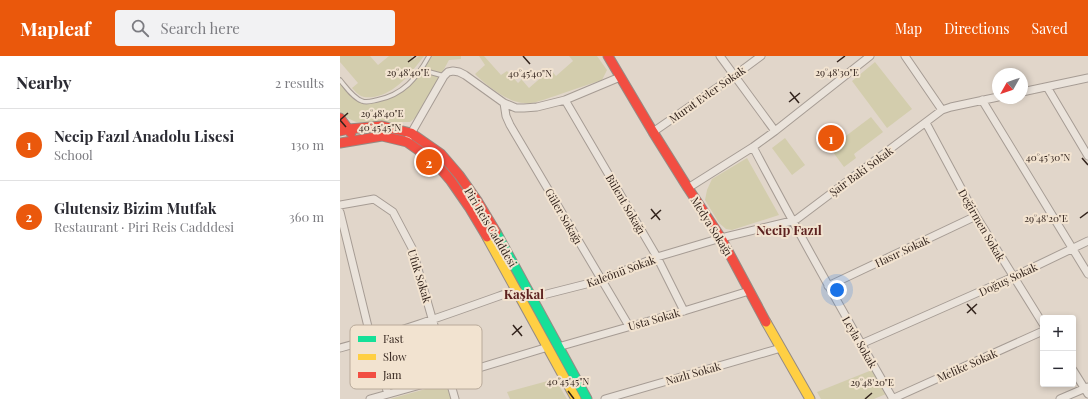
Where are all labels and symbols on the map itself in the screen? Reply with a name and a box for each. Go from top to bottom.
street label: Murat Evler Sokak [666,62,748,126]
text: 29°48'40"E [386,65,430,79]
text: 29°48'30"E [815,65,859,79]
text: 40°45'40"N [508,66,552,80]
north arrow [992,68,1028,104]
text: 29°48'40"E [360,106,404,120]
text: 40°45'45"N [359,120,401,134]
pin: 1 [818,123,844,153]
street label: Şair Baki Sokak [826,143,896,199]
pin: 2 [416,147,442,177]
text: 40°45'30"N [1026,150,1070,164]
street label: Bülent Sokağı [603,171,649,237]
street label: Piri Reis Cadddesi [461,185,521,269]
street label: Güler Sokağı [542,185,586,247]
street label: Değirmen Sokak [955,186,1009,264]
street label: Medya Sokağı [688,194,736,258]
text: 29°48'20"E [1024,211,1068,225]
district label: Necip Fazıl [756,221,822,238]
street label: Hasır Sokak [872,232,932,270]
street label: Ufuk Sokak [405,247,435,305]
street label: Kaleönü Sokak [584,252,658,290]
street label: Doğuş Sokak [976,259,1040,299]
your location [827,280,847,300]
district label: Kaşkal [504,285,544,302]
street label: Usta Sokak [626,304,682,334]
street label: Leyla Sokak [839,313,881,371]
legend [350,325,482,389]
text: Fast [383,331,403,346]
street label: Melike Sokak [934,345,1000,385]
text: Slow [383,349,407,364]
street label: Nazlı Sokak [664,358,722,388]
text: Jam [382,367,402,382]
text: 40°45'45"N [547,374,589,388]
text: 29°48'20"E [850,375,894,389]

